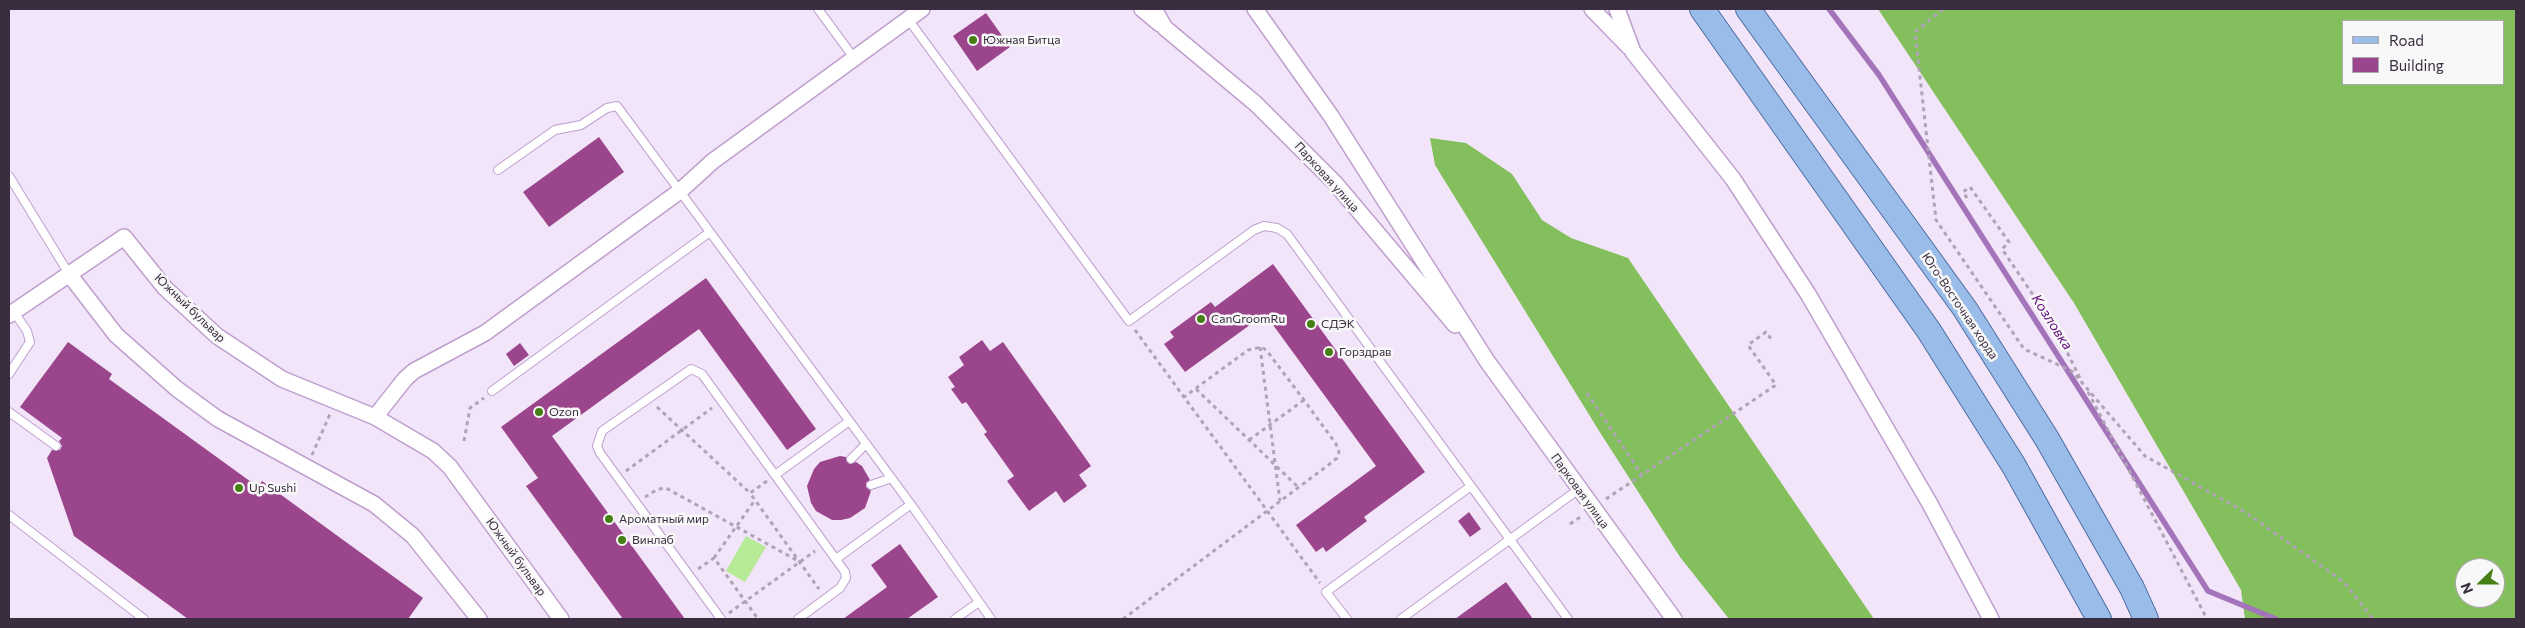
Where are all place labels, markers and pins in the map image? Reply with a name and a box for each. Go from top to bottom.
place label: Южная Битца [983,33,1060,47]
marker: Южная Битца [967,34,979,46]
place label: CanGroomRu [1211,312,1285,326]
marker: CanGroomRu [1195,313,1207,325]
place label: СДЭК [1321,317,1355,331]
marker: СДЭК [1305,318,1317,330]
place label: Горздрав [1339,345,1391,359]
marker: Горздрав [1323,346,1335,358]
place label: Ozon [549,405,579,419]
marker: Ozon [533,406,545,418]
place label: Up Sushi [249,481,296,495]
marker: Up Sushi [233,482,245,494]
place label: Ароматный мир [619,512,709,526]
marker: Ароматный мир [603,513,615,525]
place label: Винлаб [632,533,674,547]
marker: Винлаб [616,534,628,546]

